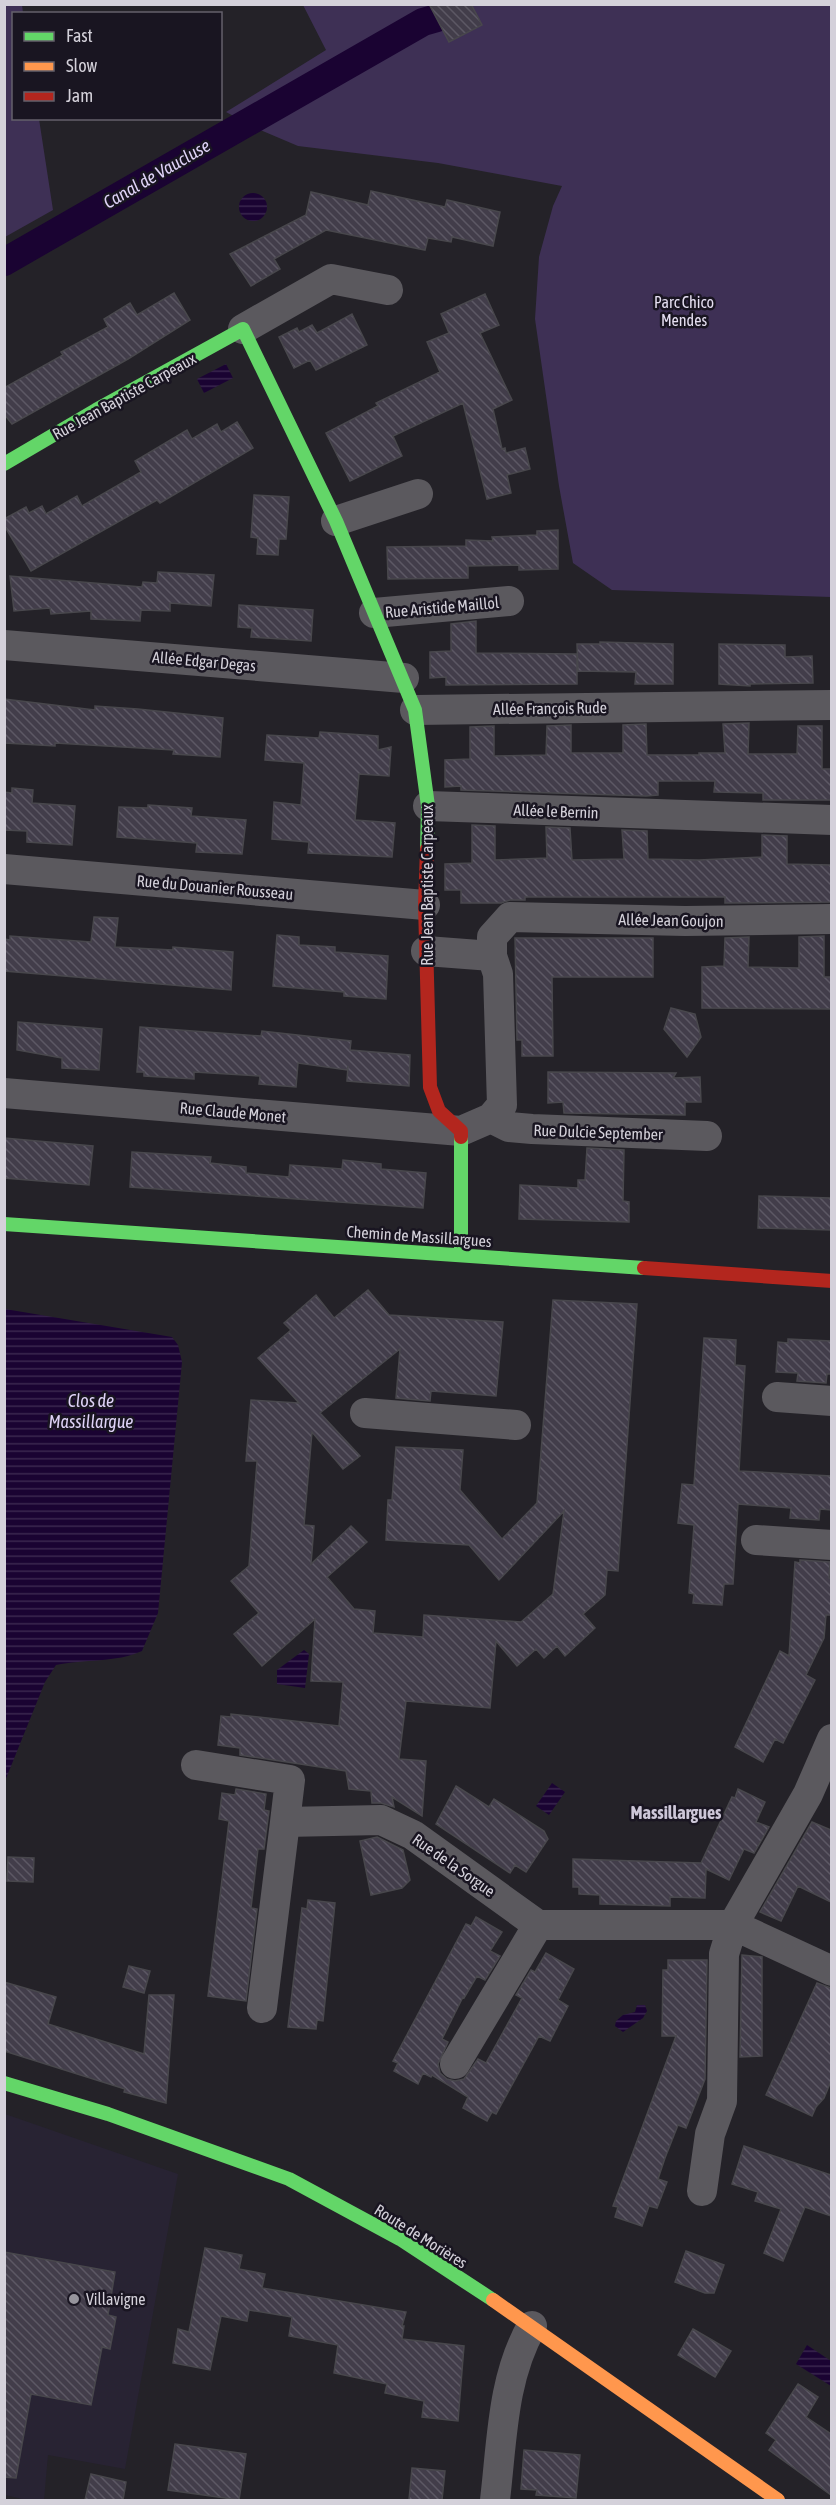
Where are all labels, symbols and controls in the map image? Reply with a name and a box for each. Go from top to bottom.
legend [12,12,222,120]
text: Fast [66,25,93,46]
text: Slow [66,55,97,76]
text: Jam [66,85,93,106]
water label: Canal de Vaucluse [100,134,214,213]
park label: Parc Chico Mendes [654,293,714,329]
street label: Rue Jean Baptiste Carpeaux [49,349,200,444]
street label: Rue Aristide Maillol [384,593,500,621]
street label: Allée Edgar Degas [151,648,257,676]
street label: Allée François Rude [493,698,607,719]
street label: Allée le Bernin [513,801,599,821]
street label: Rue Jean Baptiste Carpeaux [418,804,437,966]
street label: Rue du Douanier Rousseau [136,871,294,903]
street label: Allée Jean Goujon [618,910,724,931]
street label: Rue Claude Monet [179,1098,287,1126]
street label: Rue Dulcie September [533,1121,663,1144]
street label: Chemin de Massillargues [346,1222,492,1251]
water label: Clos de Massillargue [48,1390,134,1432]
district label: Massillargues [631,1802,722,1823]
street label: Rue de la Sorgue [409,1830,499,1901]
street label: Route de Morières [371,2200,471,2272]
place label: Villavigne [86,2290,146,2309]
marker: Villavigne [67,2292,81,2306]

